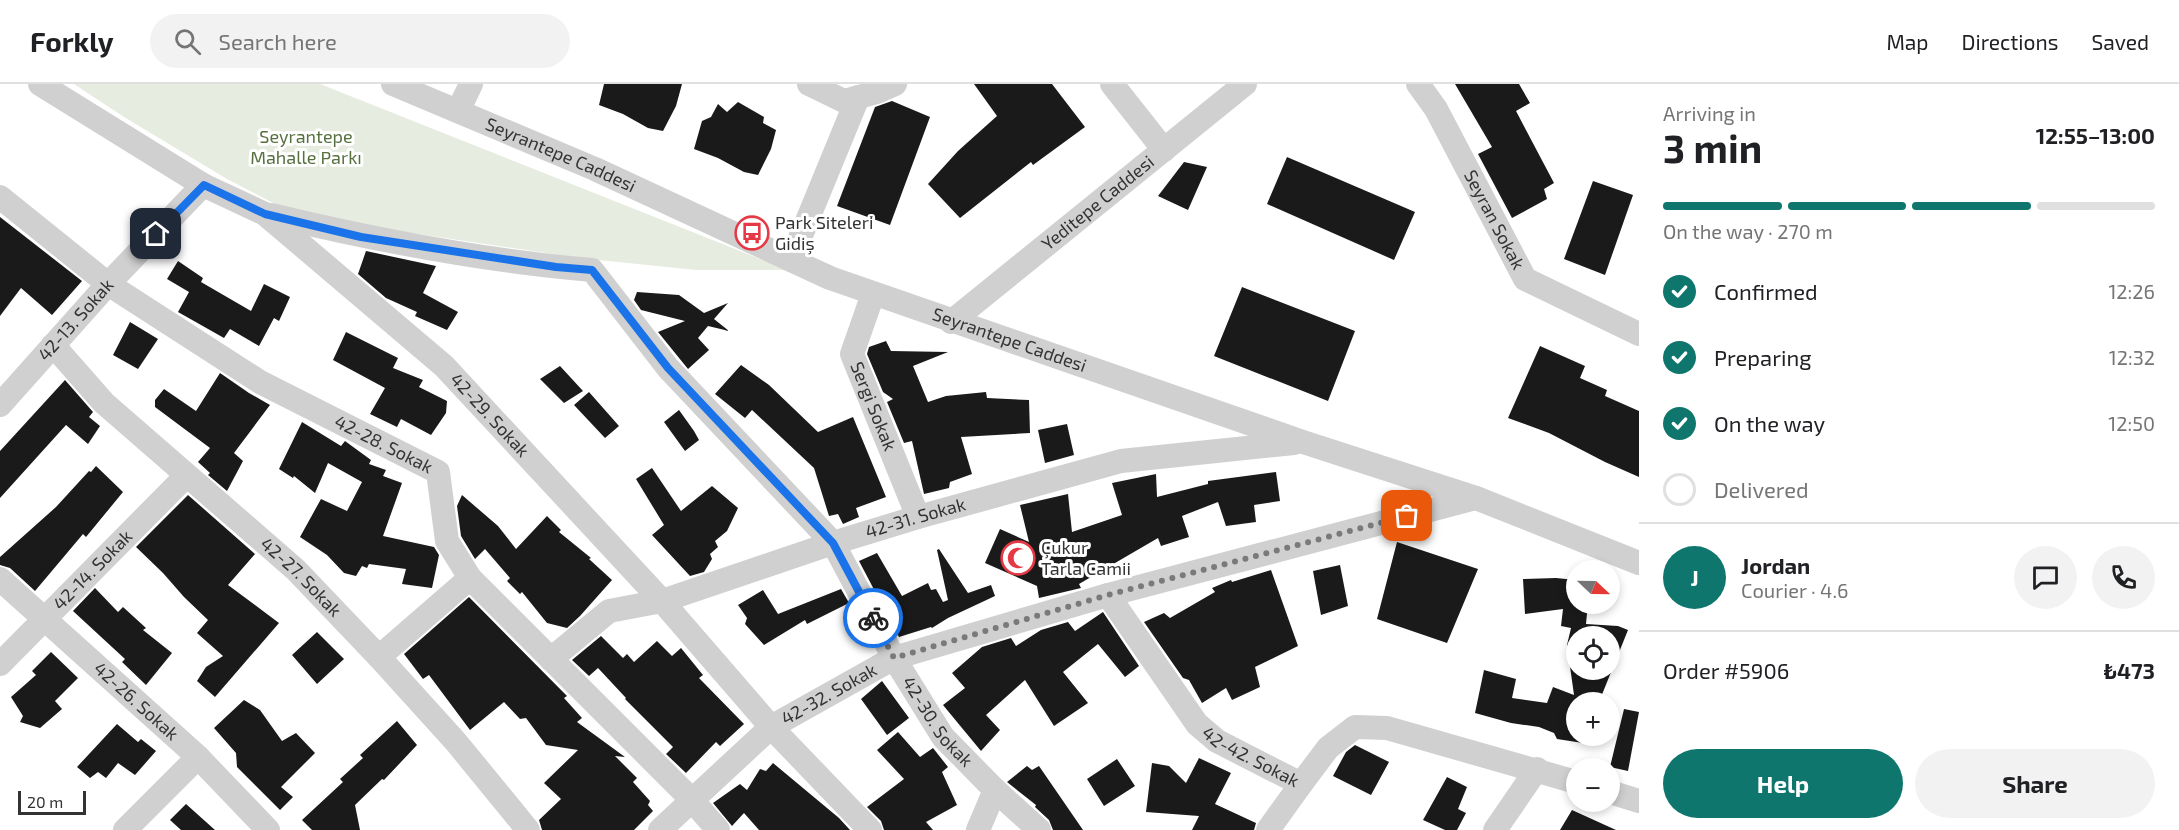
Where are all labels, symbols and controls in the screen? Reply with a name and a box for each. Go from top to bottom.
search box [150,14,570,68]
text: Forkly [30,24,114,58]
icon: search [171,25,204,58]
text: Search here [219,28,337,54]
text: Map [1886,29,1929,54]
text: Directions [1962,29,2058,54]
text: Saved [2091,29,2149,54]
text: Arriving in [1663,101,1756,125]
street label: Seyrantepe Caddesi [482,112,640,196]
text: 12:55–13:00 [2036,122,2155,148]
text: 3 min [1663,124,1762,171]
park label: Seyrantepe Mahalle Parkı [250,125,362,168]
street label: Yeditepe Caddesi [1037,150,1158,254]
street label: Seyran Sokak [1460,166,1530,273]
pin [130,208,181,259]
place label: Park Siteleri Gidiş [775,211,873,255]
bus stop icon: Park Siteleri Gidiş [734,215,770,251]
icon: home [139,217,172,250]
text: On the way · 270 m [1663,219,1833,243]
street label: 42-13. Sokak [33,274,118,365]
icon: check [1663,275,1696,308]
text: Confirmed [1714,278,1818,304]
text: 12:26 [2108,279,2155,303]
street label: Seyrantepe Caddesi [930,302,1090,376]
icon: check [1663,341,1696,374]
text: Preparing [1714,344,1812,370]
text: 12:32 [2109,345,2155,369]
street label: Sergi Sokak [846,358,902,454]
street label: 42-29. Sokak [446,368,535,461]
icon: check [1663,407,1696,440]
street label: 42-28. Sokak [331,410,437,478]
text: On the way [1714,410,1825,436]
text: 12:50 [2108,411,2155,435]
text: Delivered [1714,476,1809,502]
pin [1381,490,1432,541]
street label: 42-31. Sokak [863,492,968,542]
icon: bag [1390,499,1423,532]
street label: 42-14. Sokak [48,525,136,614]
street label: 42-27. Sokak [256,532,346,621]
place label: Çukur Tarla Camii [1041,536,1131,579]
mosque icon: Çukur Tarla Camii [1000,540,1036,576]
button: chat [2014,546,2077,609]
button: phone [2092,546,2155,609]
text: Jordan [1741,552,1810,578]
north arrow [1566,560,1620,614]
map controls [1566,560,1620,812]
text: J [1690,564,1699,590]
text: Courier · 4.6 [1741,578,1848,602]
courier [843,588,903,648]
icon: bike [857,602,890,635]
button: locate [1566,626,1620,680]
street label: 42-26. Sokak [90,657,184,744]
text: Order #5906 [1663,657,1789,683]
text: ₺473 [2104,657,2155,683]
street label: 42-32. Sokak [777,658,880,729]
street label: 42-30. Sokak [898,672,978,771]
button: + [1566,692,1620,746]
street label: 42-42. Sokak [1198,721,1303,791]
button: Help [1663,749,1903,818]
button: Share [1915,749,2155,818]
button: − [1566,758,1620,812]
scale bar [18,788,86,816]
text: 20 m [27,792,63,811]

